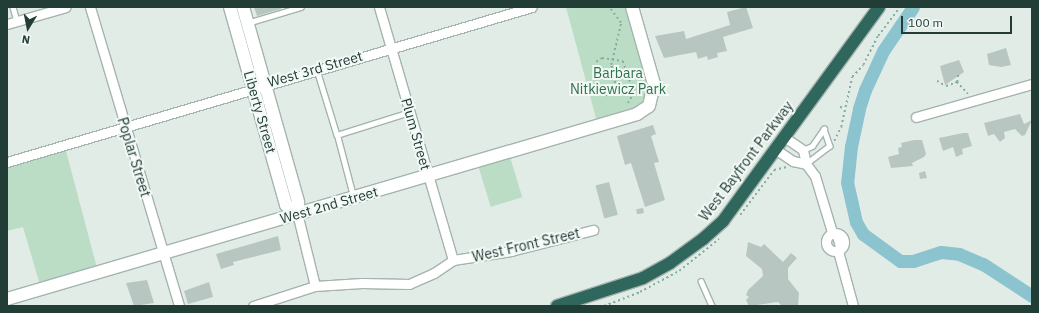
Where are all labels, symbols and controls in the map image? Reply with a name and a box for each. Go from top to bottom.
north arrow [8,8,48,48]
scale bar [903,8,1014,34]
text: 100 m [908,15,943,30]
text: N [21,32,31,47]
street label: West 3rd Street [266,47,364,91]
park label: Barbara Nitkiewicz Park [570,65,666,98]
street label: Liberty Street [240,69,280,155]
street label: Plum Street [398,96,434,172]
street label: West Bayfront Parkway [696,98,796,224]
street label: Poplar Street [114,115,154,199]
street label: West 2nd Street [278,183,380,227]
street label: West Front Street [471,224,581,266]

